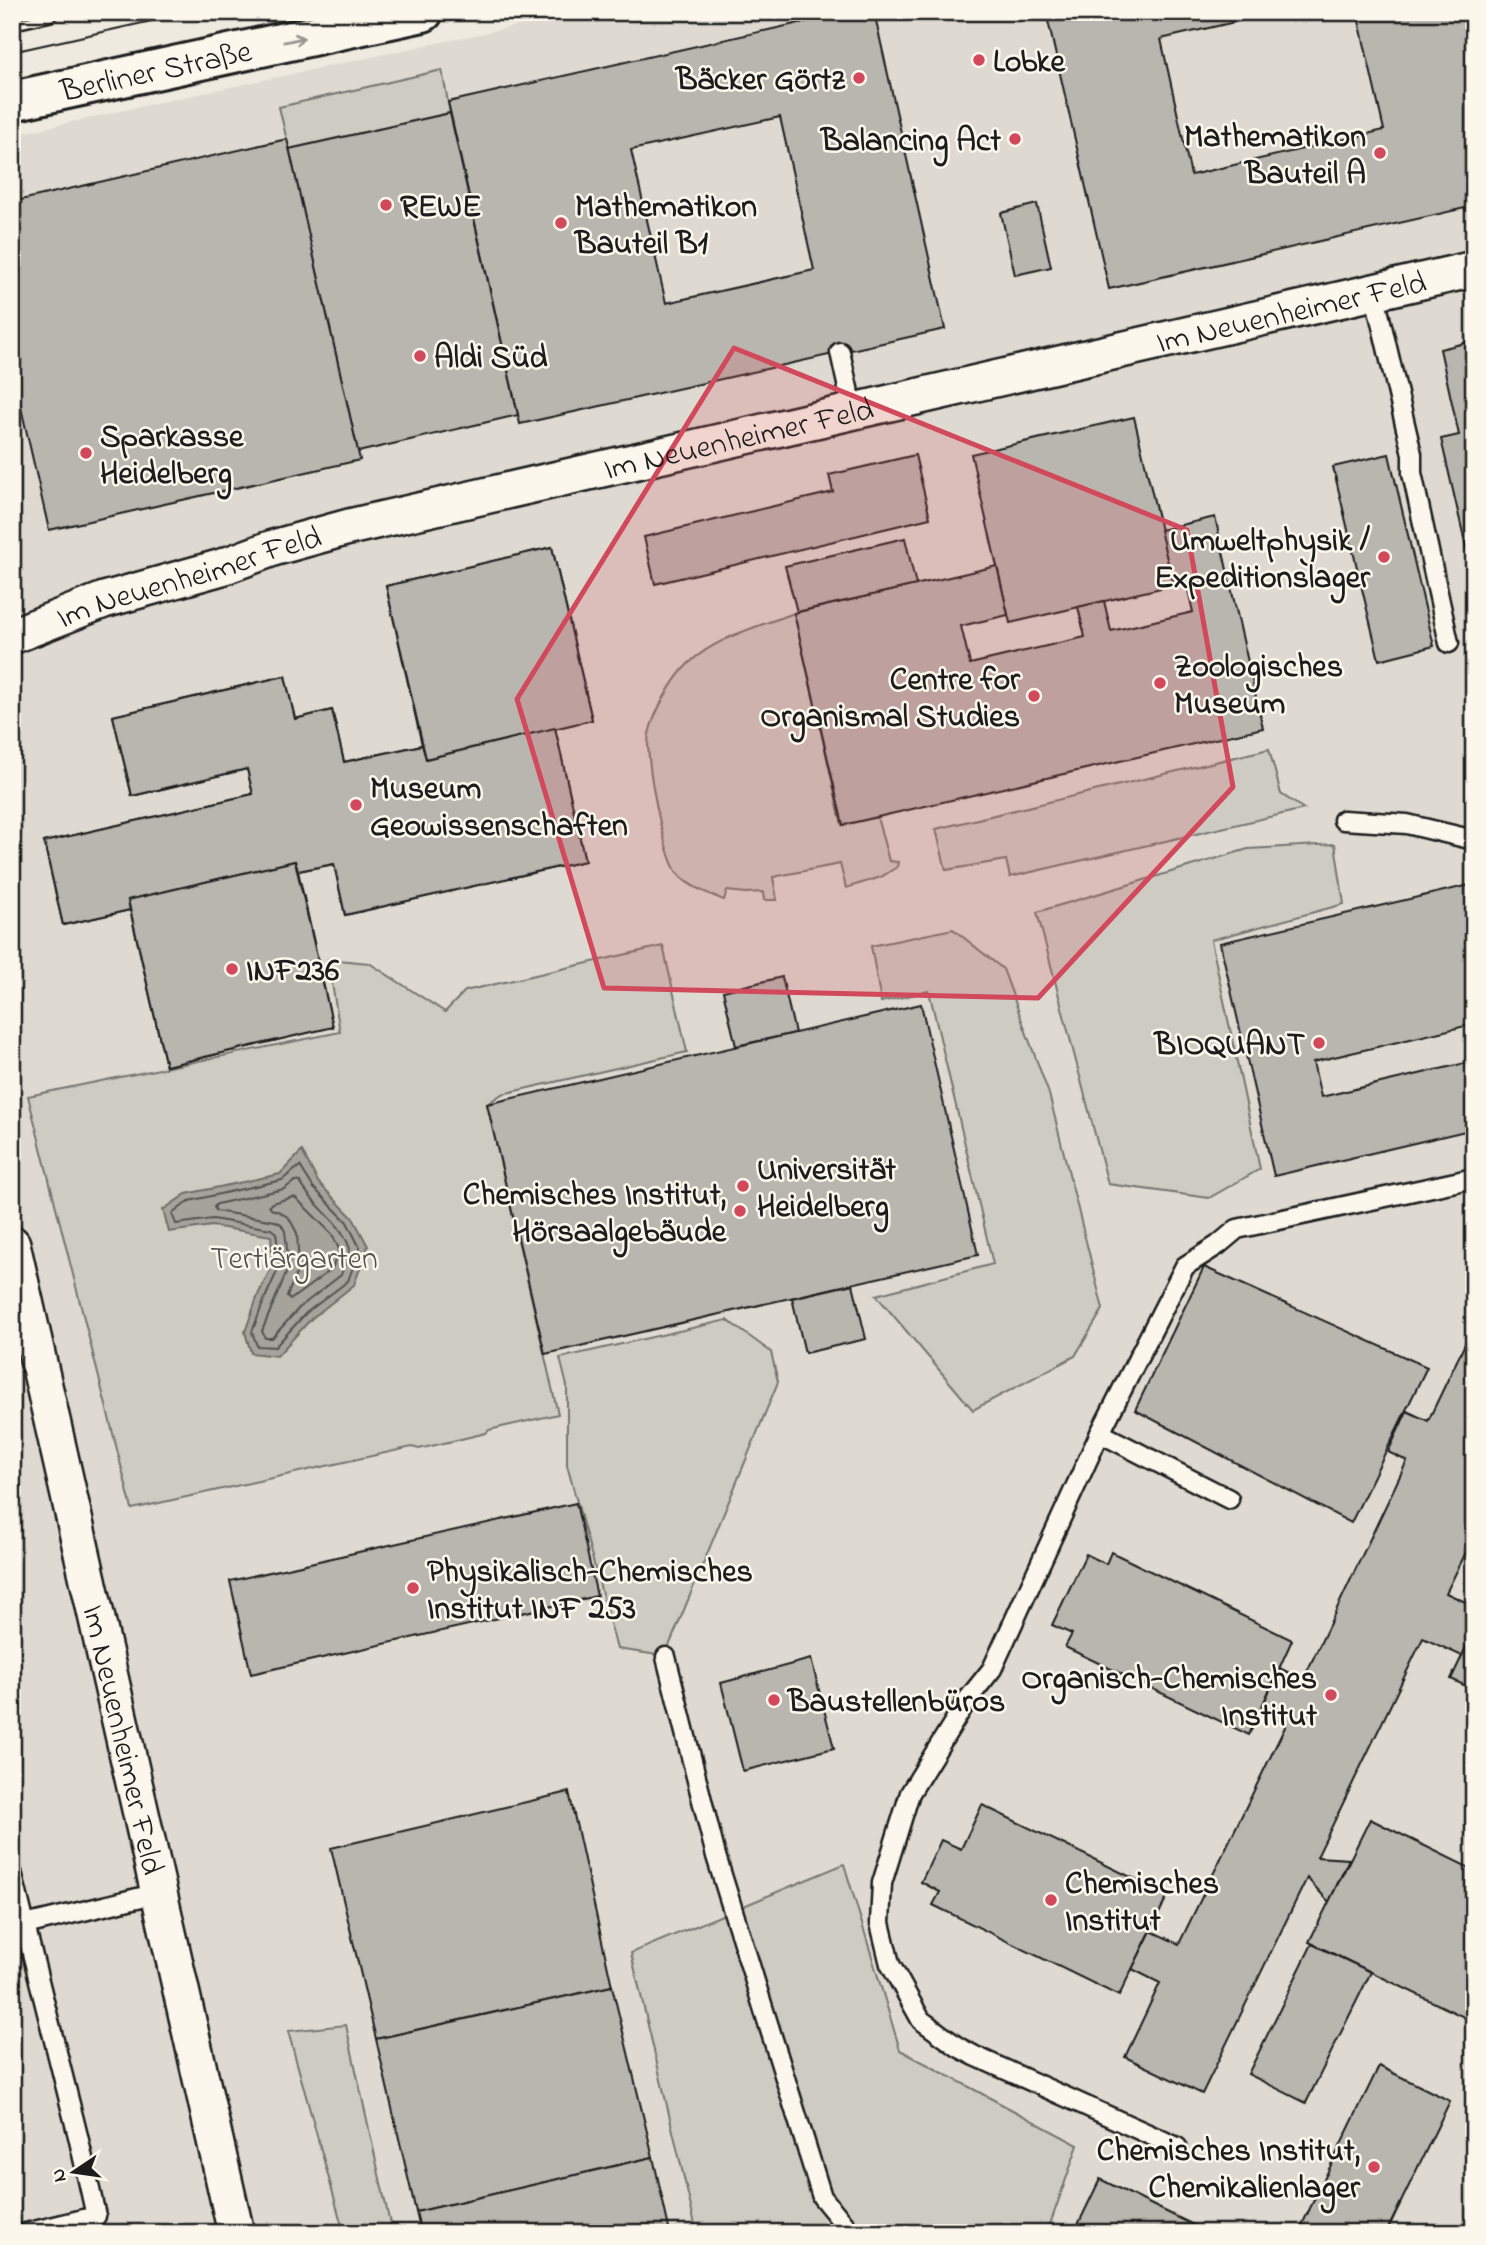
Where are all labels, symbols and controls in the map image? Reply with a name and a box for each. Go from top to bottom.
street label: Berliner Straße [55,30,257,117]
one-way arrow [282,33,305,46]
place label: Lobke [993,40,1066,87]
marker: Lobke [971,52,987,68]
place label: Bäcker Görtz [674,58,846,105]
marker: Bäcker Görtz [851,70,867,86]
place label: Mathematikon Bauteil A [1184,115,1366,199]
place label: Balancing Act [819,119,1001,167]
marker: Balancing Act [1007,131,1023,147]
marker: Mathematikon Bauteil A [1372,145,1388,161]
place label: REWE [400,185,481,232]
place label: Mathematikon Bauteil B1 [573,185,757,269]
marker: REWE [378,197,394,213]
marker: Mathematikon Bauteil B1 [553,215,569,231]
street label: Im Neuenheimer Feld [1152,261,1431,368]
place label: Aldi Süd [434,336,548,383]
marker: Aldi Süd [412,348,428,364]
street label: Im Neuenheimer Feld [600,387,879,495]
place label: Sparkasse Heidelberg [100,415,245,500]
marker: Sparkasse Heidelberg [78,445,94,461]
street label: Im Neuenheimer Feld [51,516,327,643]
place label: Umweltphysik / Expeditionslager [1154,519,1371,604]
marker: Umweltphysik / Expeditionslager [1376,549,1392,565]
place label: Zoologisches Museum [1174,645,1343,729]
place label: Centre for Organismal Studies [760,658,1021,743]
marker: Zoologisches Museum [1152,675,1168,691]
marker: Centre for Organismal Studies [1026,688,1042,704]
place label: Museum Geowissenschaften [370,767,628,851]
marker: Museum Geowissenschaften [348,797,364,813]
place label: INF236 [246,949,339,996]
marker: INF236 [224,961,240,977]
place label: BIOQUANT [1152,1023,1306,1070]
marker: BIOQUANT [1311,1035,1327,1051]
place label: Universität Heidelberg [757,1148,896,1233]
place label: Chemisches Institut, Hörsaalgebäude [463,1173,728,1258]
marker: Universität Heidelberg [735,1178,751,1194]
marker: Chemisches Institut, Hörsaalgebäude [732,1203,748,1219]
park label: Tertiärgarten [210,1237,378,1284]
place label: Physikalisch-Chemisches Institut INF 253 [427,1550,753,1634]
marker: Physikalisch-Chemisches Institut INF 253 [405,1580,421,1596]
street label: Im Neuenheimer Feld [67,1601,174,1880]
place label: Organisch-Chemisches Institut [1021,1657,1317,1741]
place label: Baustellenbüros [786,1680,1005,1727]
marker: Organisch-Chemisches Institut [1323,1687,1339,1703]
marker: Baustellenbüros [766,1692,782,1708]
place label: Chemisches Institut [1065,1862,1219,1946]
marker: Chemisches Institut [1043,1892,1059,1908]
place label: Chemisches Institut, Chemikalienlager [1097,2129,1361,2214]
north arrow [38,2136,108,2206]
marker: Chemisches Institut, Chemikalienlager [1366,2159,1382,2175]
text: N [45,2166,74,2185]

